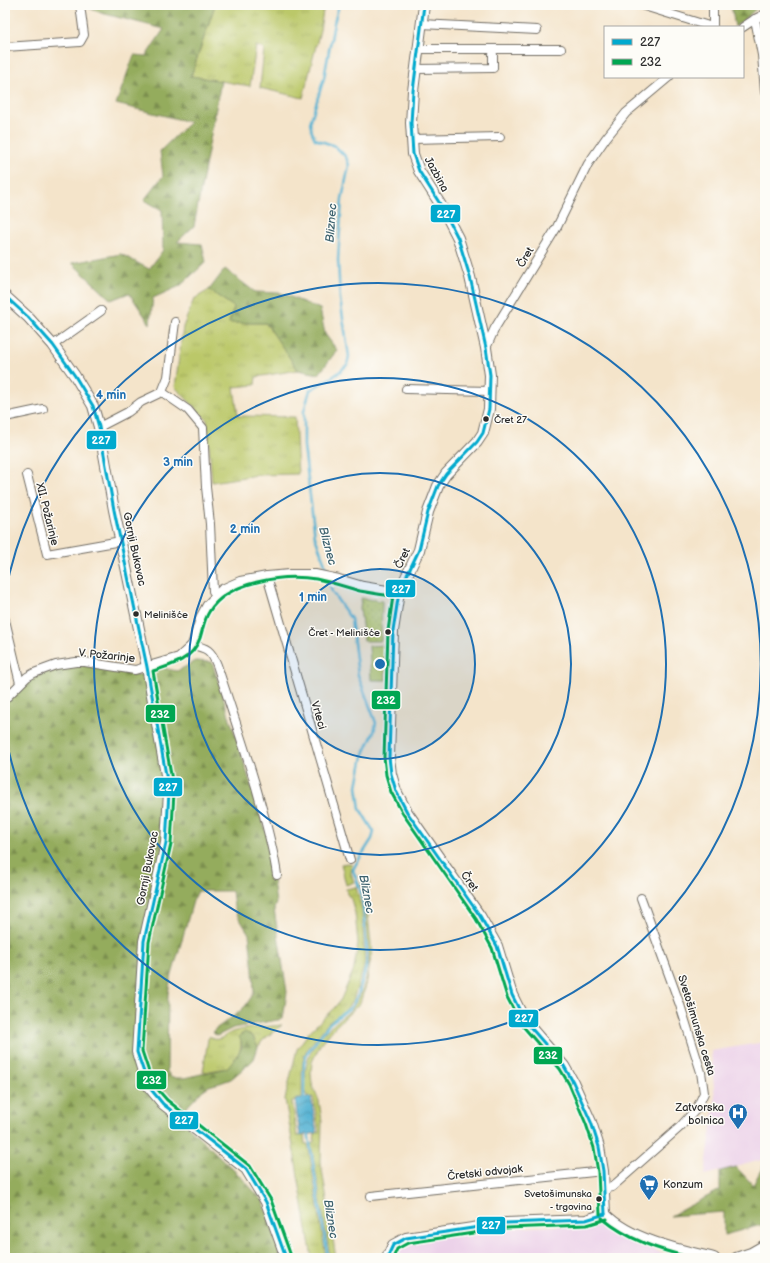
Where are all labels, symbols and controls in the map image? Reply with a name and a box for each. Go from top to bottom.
legend [604,26,744,78]
text: 227 [640,35,660,50]
text: 232 [640,55,661,70]
street label: Jazbina [422,154,452,194]
water label: Bliznec [323,202,340,243]
line badge: 227 [430,204,461,223]
text: 227 [437,208,455,221]
street label: Čret [513,244,537,270]
text: 4 min [96,388,126,403]
marker: Čret 27 [481,414,491,424]
place label: Čret 27 [494,414,527,426]
line badge: 227 [86,430,117,450]
text: 227 [92,434,110,447]
text: 3 min [163,455,193,470]
street label: XII. Požarinje [33,480,62,547]
street label: Gornji Bukovac [120,511,149,587]
text: 2 min [230,522,260,537]
water label: Bliznec [315,525,340,568]
street label: Čret [391,545,413,571]
line badge: 227 [385,579,416,598]
text: 227 [392,583,410,596]
text: 1 min [299,590,327,605]
marker: Melinišće [131,609,141,619]
place label: Melinišće [144,609,188,621]
place label: Čret - Melinišće [308,627,380,639]
marker: Čret - Melinišće [383,627,393,637]
street label: V. Požarinje [78,646,136,665]
centre of rings [373,657,387,671]
line badge: 232 [371,690,401,710]
text: 232 [376,694,396,707]
street label: Vrteci [308,699,329,731]
line badge: 232 [145,704,176,723]
text: 232 [150,708,170,721]
line badge: 227 [153,777,183,797]
text: 227 [159,781,177,794]
street label: Gornji Bukovac [134,830,161,906]
street label: Čret [458,868,482,894]
water label: Bliznec [355,873,378,915]
street label: Svetošimunska cesta [675,973,718,1077]
line badge: 227 [508,1009,539,1028]
text: 227 [515,1012,533,1025]
line badge: 232 [533,1046,563,1065]
text: 232 [538,1049,558,1062]
line badge: 232 [136,1070,167,1090]
text: 232 [142,1074,162,1087]
place label: Zatvorska bolnica [674,1101,724,1127]
hospital icon: Zatvorska bolnica [727,1102,749,1130]
line badge: 227 [169,1111,199,1130]
text: 227 [175,1114,193,1127]
street label: Čretski odvojak [447,1161,524,1183]
supermarket icon: Konzum [638,1173,660,1201]
place label: Konzum [663,1178,703,1191]
place label: Svetošimunska - trgovina [524,1188,592,1213]
marker: Svetošimunska - trgovina [594,1194,604,1204]
water label: Bliznec [320,1199,341,1240]
line badge: 227 [476,1216,506,1235]
text: 227 [482,1219,500,1232]

